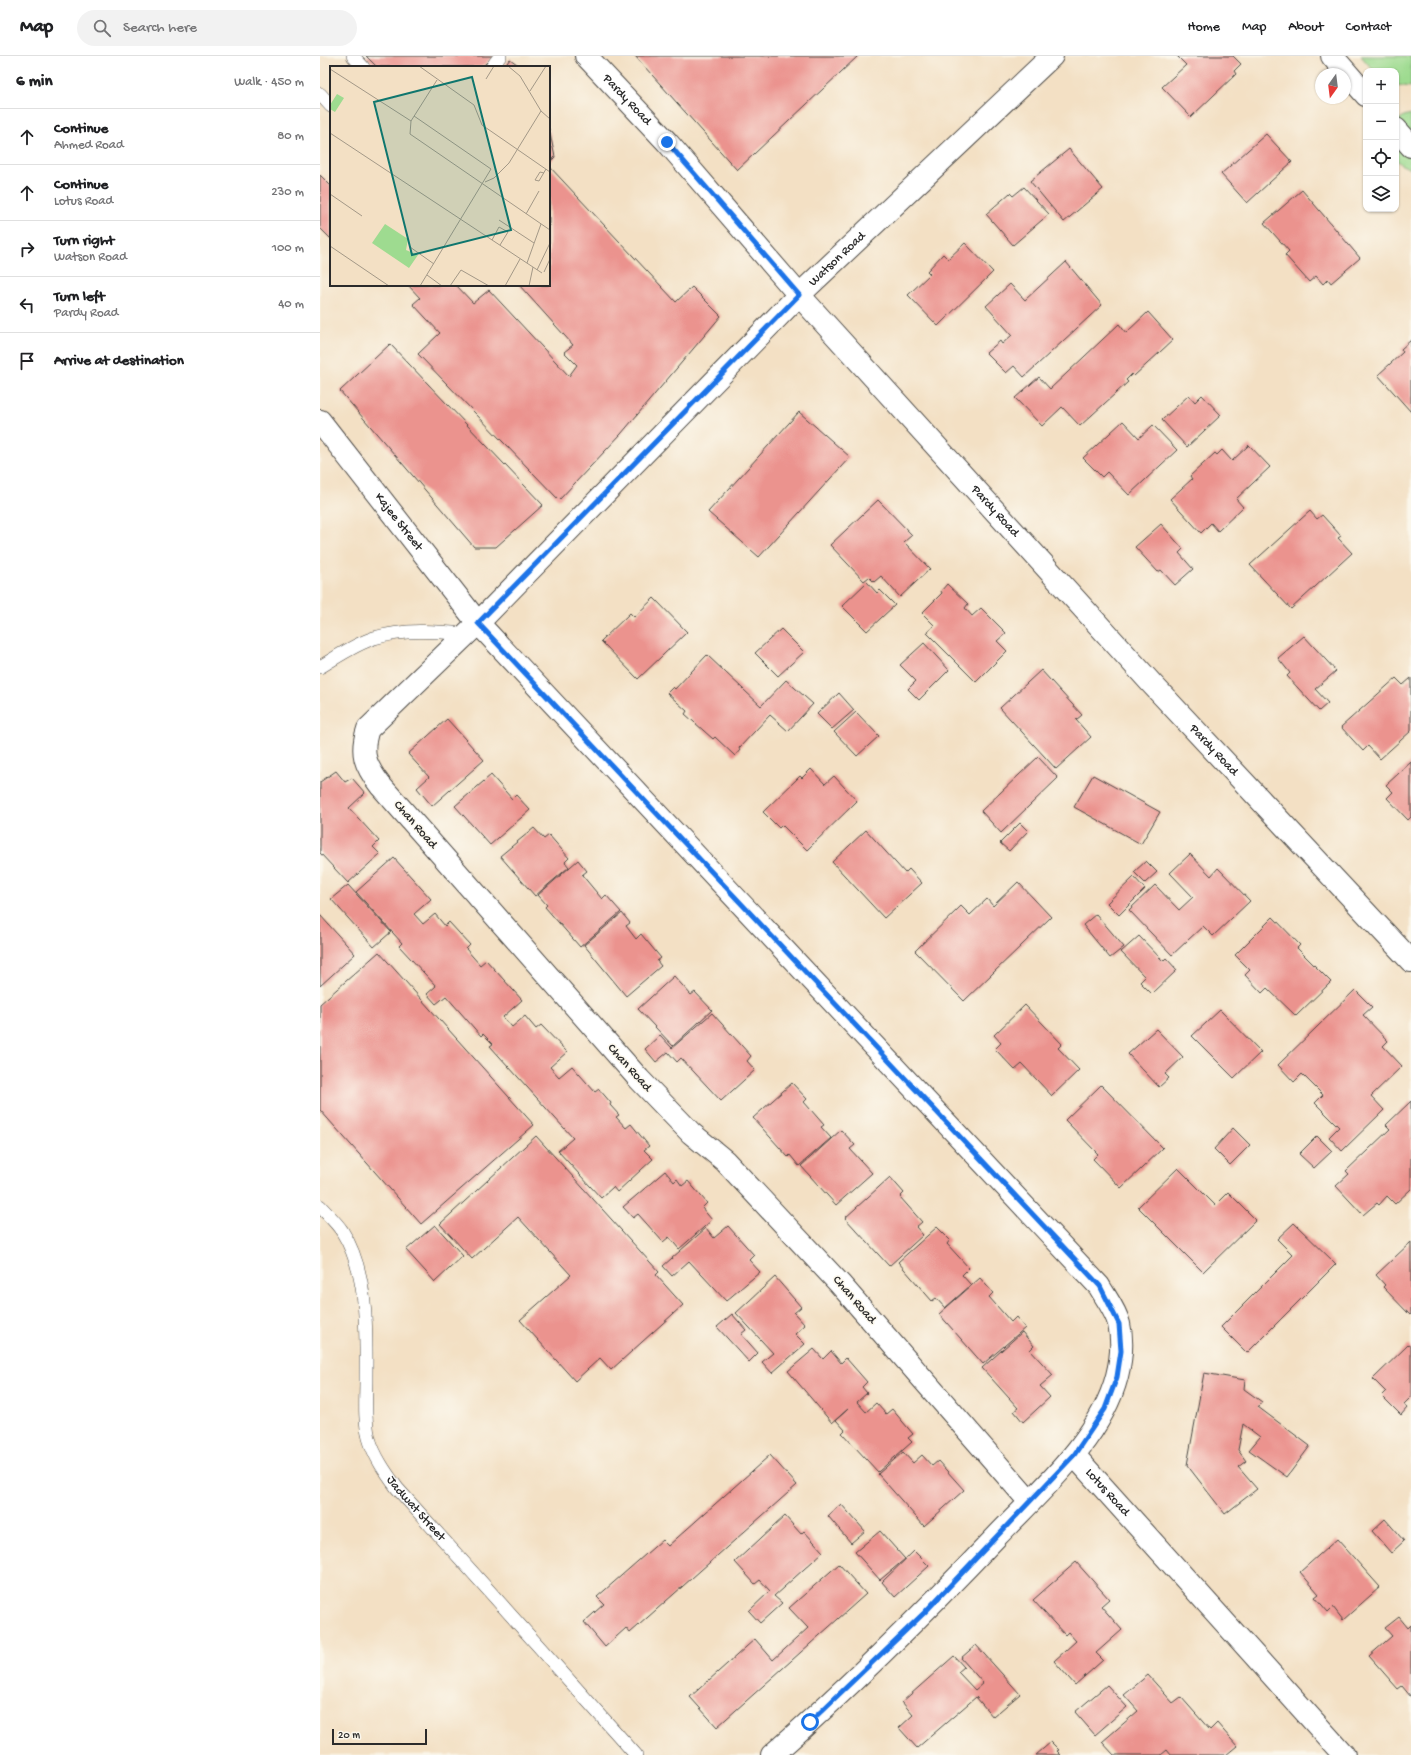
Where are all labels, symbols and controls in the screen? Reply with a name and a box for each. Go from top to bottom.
search box [77,10,357,46]
text: Map [20,16,53,39]
icon: search [91,17,113,39]
text: Search here [123,19,197,37]
text: Home [1188,19,1220,36]
text: Map [1242,19,1266,36]
text: About [1288,19,1324,36]
text: Contact [1346,19,1391,36]
inset map [330,66,550,286]
north arrow [1315,68,1351,104]
map controls [1363,68,1399,212]
button: + [1363,68,1399,104]
street label: Pardy Road [599,70,656,129]
text: 6 min [16,72,52,92]
text: Walk · 450 m [234,75,304,90]
button: − [1363,104,1399,140]
text: Continue [54,120,108,138]
icon: ahead [16,126,38,148]
text: 80 m [277,129,304,144]
route end [658,133,676,151]
text: Ahmed Road [54,138,124,153]
button: locate [1363,140,1399,176]
text: Continue [54,176,108,194]
button: layers [1363,176,1399,212]
icon: ahead [16,182,38,204]
text: 230 m [271,185,304,200]
text: Lotus Road [54,194,113,209]
street label: Watson Road [806,228,870,289]
text: Turn right [54,232,114,250]
icon: right [16,238,38,260]
text: 100 m [272,241,304,256]
text: Watson Road [54,250,127,265]
text: Turn left [54,288,105,306]
icon: left [16,294,38,316]
text: 40 m [278,297,304,312]
text: Pardy Road [54,306,118,321]
icon: arrive [16,350,38,372]
text: Arrive at destination [54,352,184,370]
street label: Pardy Road [967,481,1023,541]
street label: Kajee Street [372,490,427,555]
street label: Pardy Road [1186,721,1242,780]
street label: Chan Road [390,798,441,853]
street label: Chan Road [604,1041,655,1096]
street label: Chan Road [829,1273,880,1328]
street label: Lotus Road [1082,1465,1134,1520]
street label: Jadwat Street [383,1473,450,1546]
route start [801,1713,819,1731]
scale bar [332,1727,427,1746]
text: 20 m [338,1730,360,1742]

